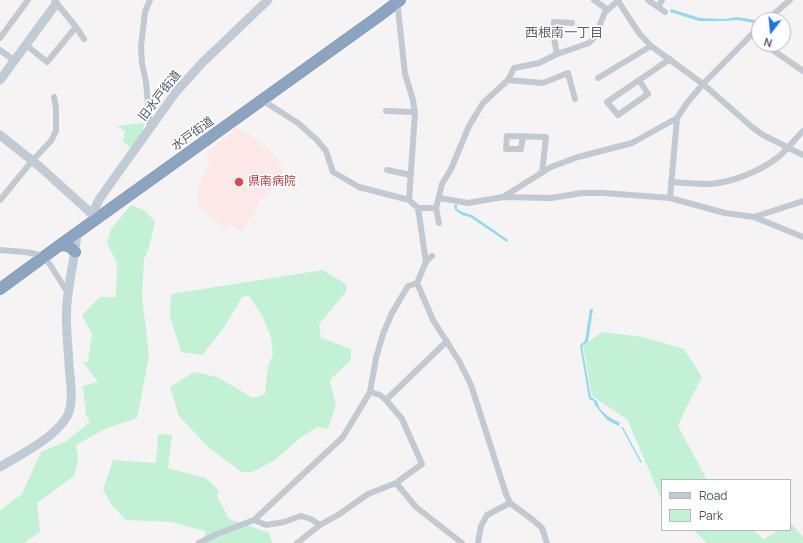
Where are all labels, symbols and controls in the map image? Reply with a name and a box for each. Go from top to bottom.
north arrow [751,12,791,52]
district label: 西根南一丁目 [525,25,603,41]
text: N [762,35,774,51]
street label: 旧水戸街道 [136,68,184,124]
street label: 水戸街道 [169,114,217,154]
place label: 県南病院 [248,175,296,189]
marker: 県南病院 [233,176,245,188]
legend [661,479,791,531]
text: Road [699,487,727,504]
text: Park [699,507,723,524]

